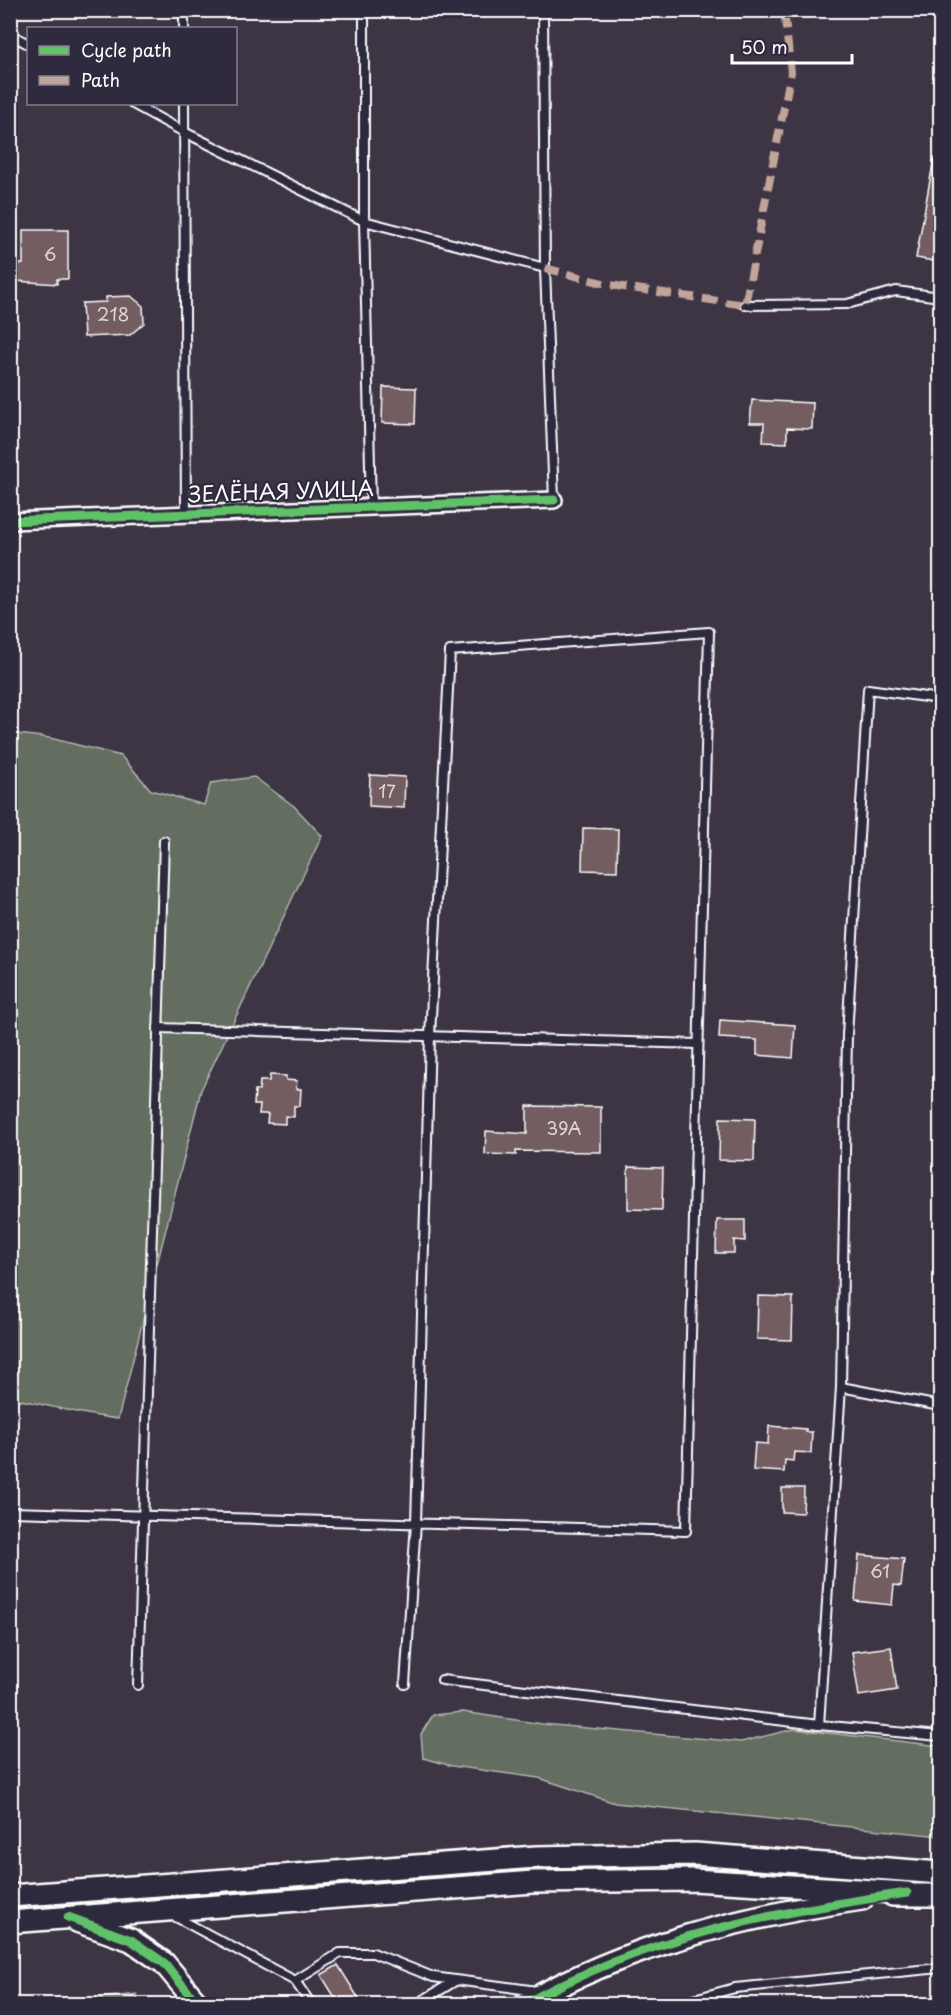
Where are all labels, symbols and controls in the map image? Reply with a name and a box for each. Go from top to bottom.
legend [27,27,237,105]
scale bar [732,27,852,65]
text: 50 m [741,33,788,60]
text: Cycle path [81,36,172,63]
text: Path [81,66,120,93]
house number: 6 [44,240,56,267]
house number: 218 [97,300,129,327]
street label: ЗЕЛЁНАЯ УЛИЦА [187,471,374,509]
house number: 17 [378,777,396,804]
house number: 39А [546,1114,582,1141]
house number: 61 [870,1557,890,1584]

